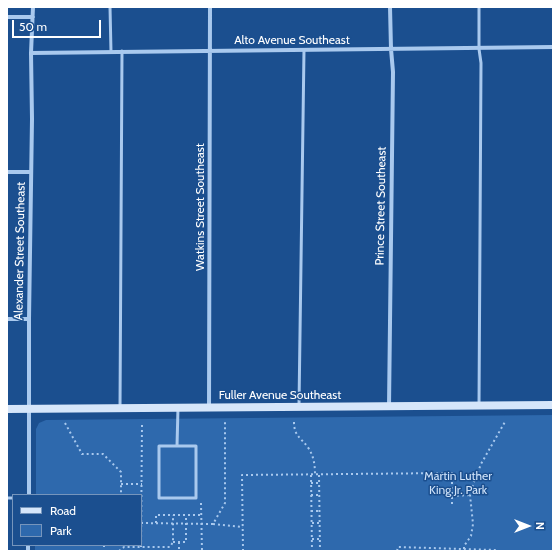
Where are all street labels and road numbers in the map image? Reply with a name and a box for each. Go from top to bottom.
street label: Alto Avenue Southeast [234,33,350,47]
street label: Watkins Street Southeast [193,143,207,271]
street label: Prince Street Southeast [373,146,389,266]
street label: Alexander Street Southeast [12,182,28,320]
street label: Fuller Avenue Southeast [219,388,341,402]

